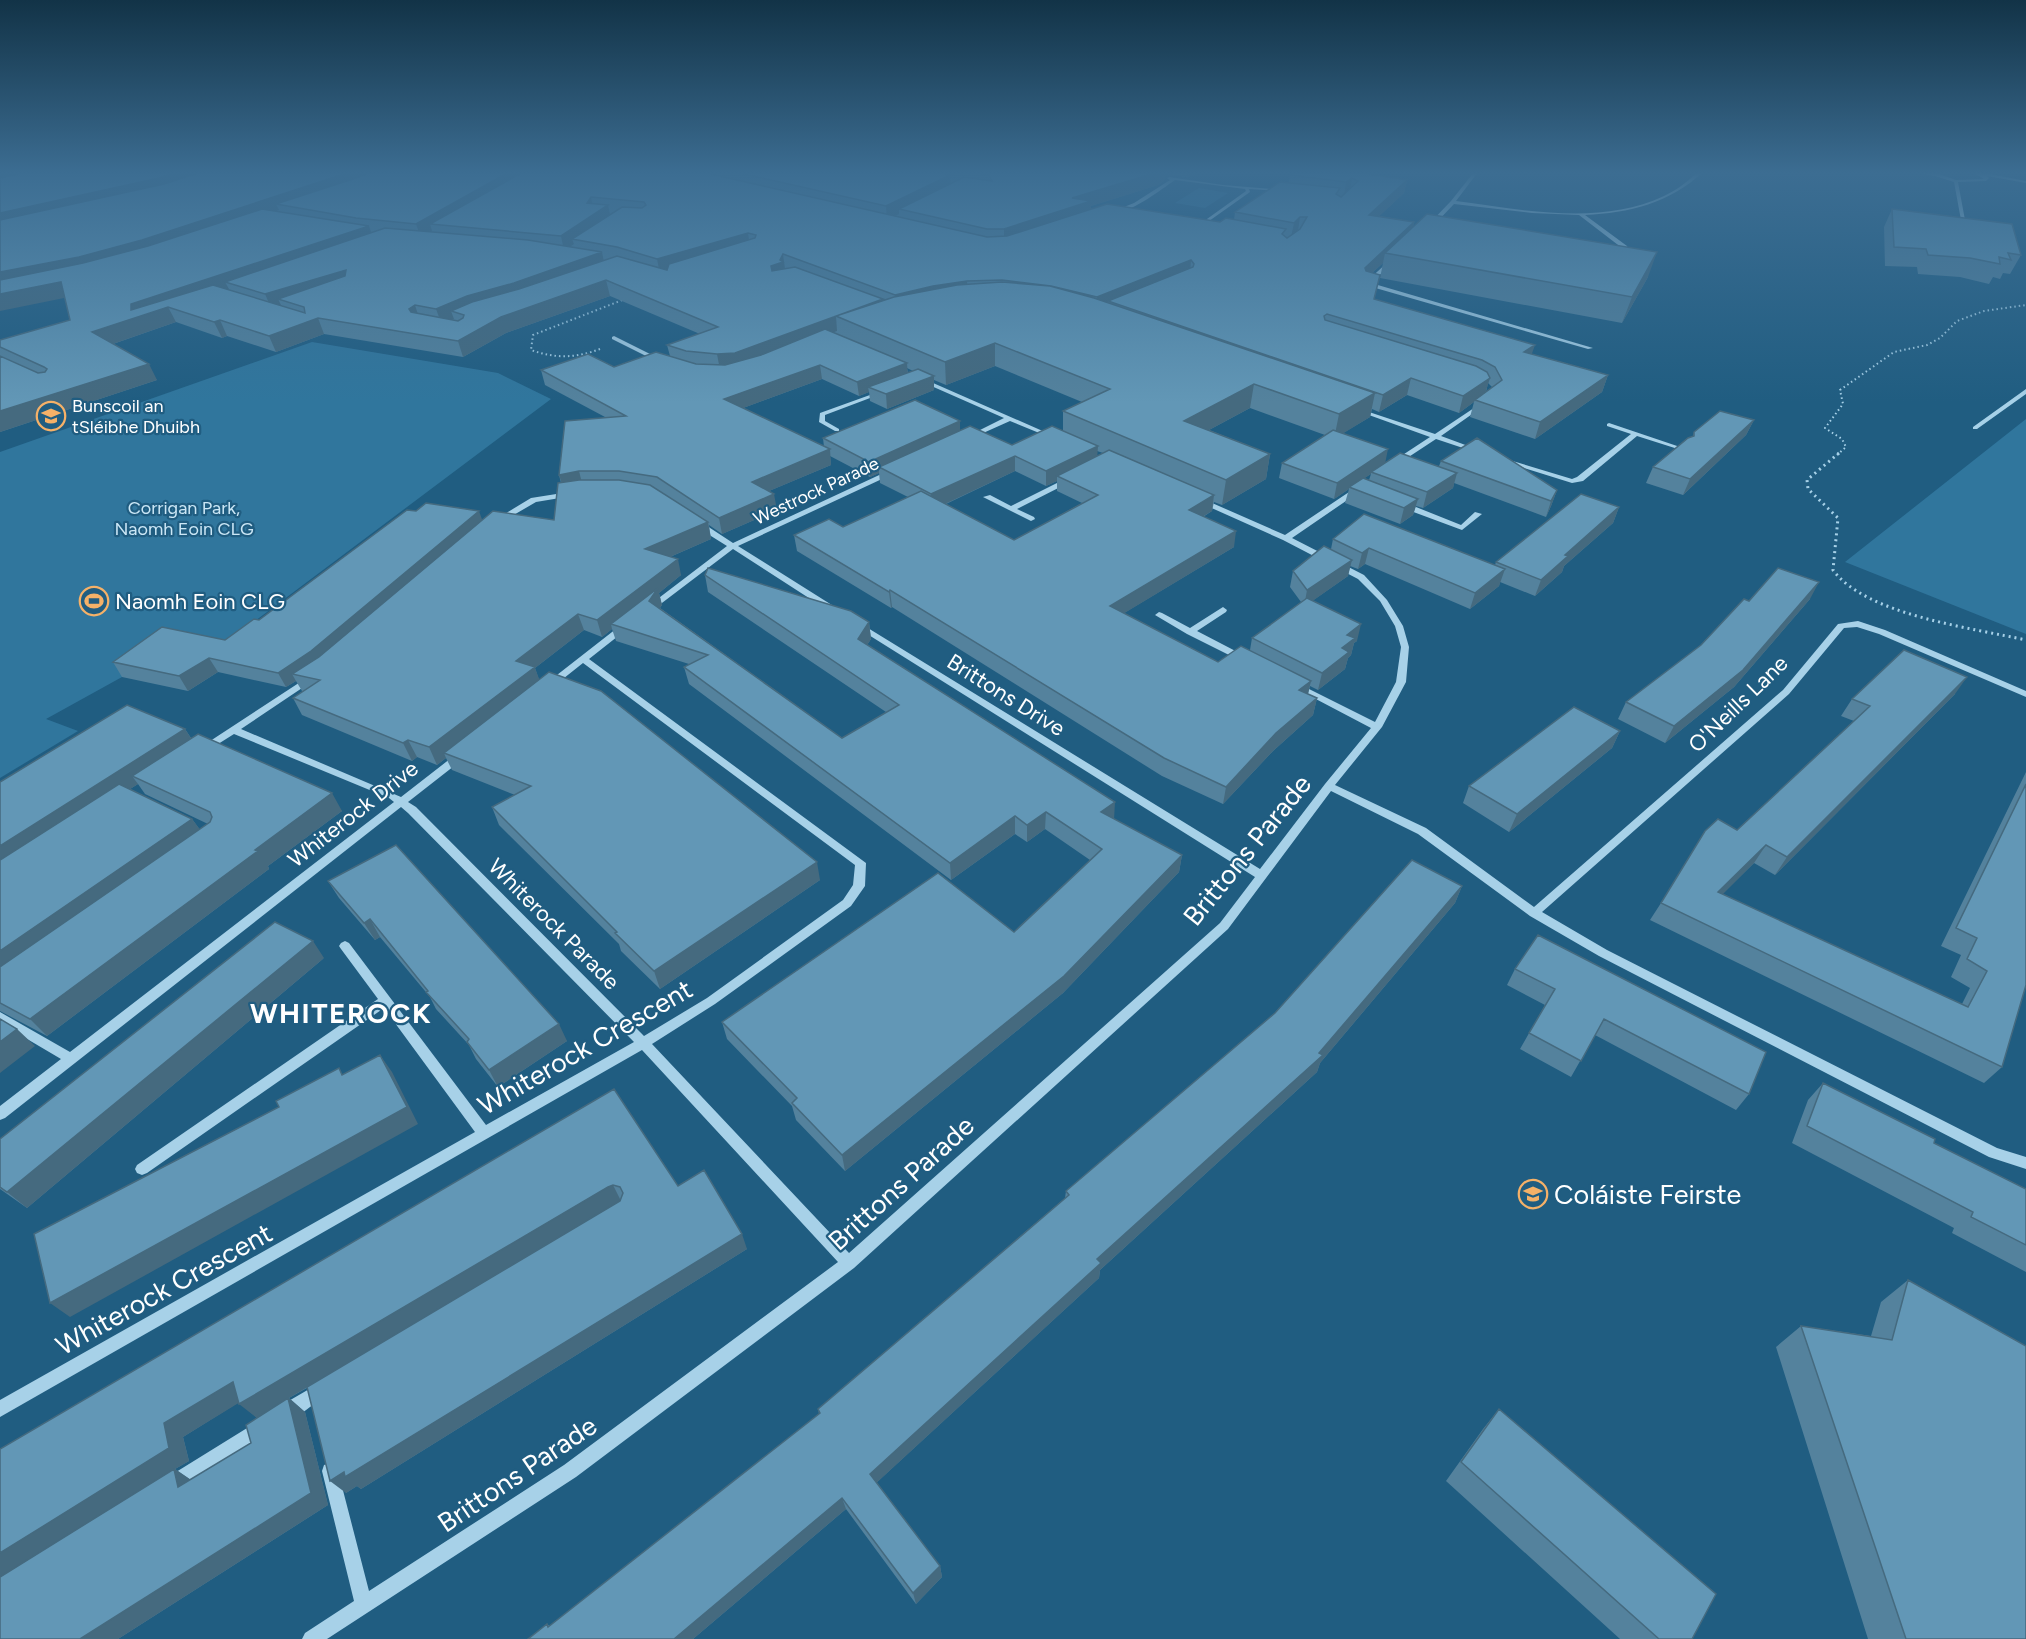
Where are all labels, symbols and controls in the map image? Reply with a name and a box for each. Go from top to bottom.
place label: Bunscoil an tSléibhe Dhuibh [72,395,200,438]
school or university icon: Bunscoil an tSléibhe Dhuibh [35,400,67,432]
street label: Westrock Parade [750,452,882,530]
park label: Corrigan Park, Naomh Eoin CLG [114,497,254,540]
sports icon: Naomh Eoin CLG [78,585,110,617]
place label: Naomh Eoin CLG [115,588,285,615]
street label: Brittons Drive [942,648,1070,742]
street label: O'Neills Lane [1683,650,1793,758]
street label: Whiterock Drive [282,755,424,873]
street label: Brittons Parade [1176,768,1318,932]
street label: Whiterock Parade [483,853,625,995]
street label: Whiterock Crescent [472,972,698,1122]
district label: WHITEROCK [250,996,432,1030]
street label: Brittons Parade [821,1109,981,1257]
school or university icon: Coláiste Feirste [1517,1178,1549,1210]
place label: Coláiste Feirste [1554,1178,1741,1211]
street label: Whiterock Crescent [50,1216,278,1362]
street label: Brittons Parade [431,1409,603,1539]

